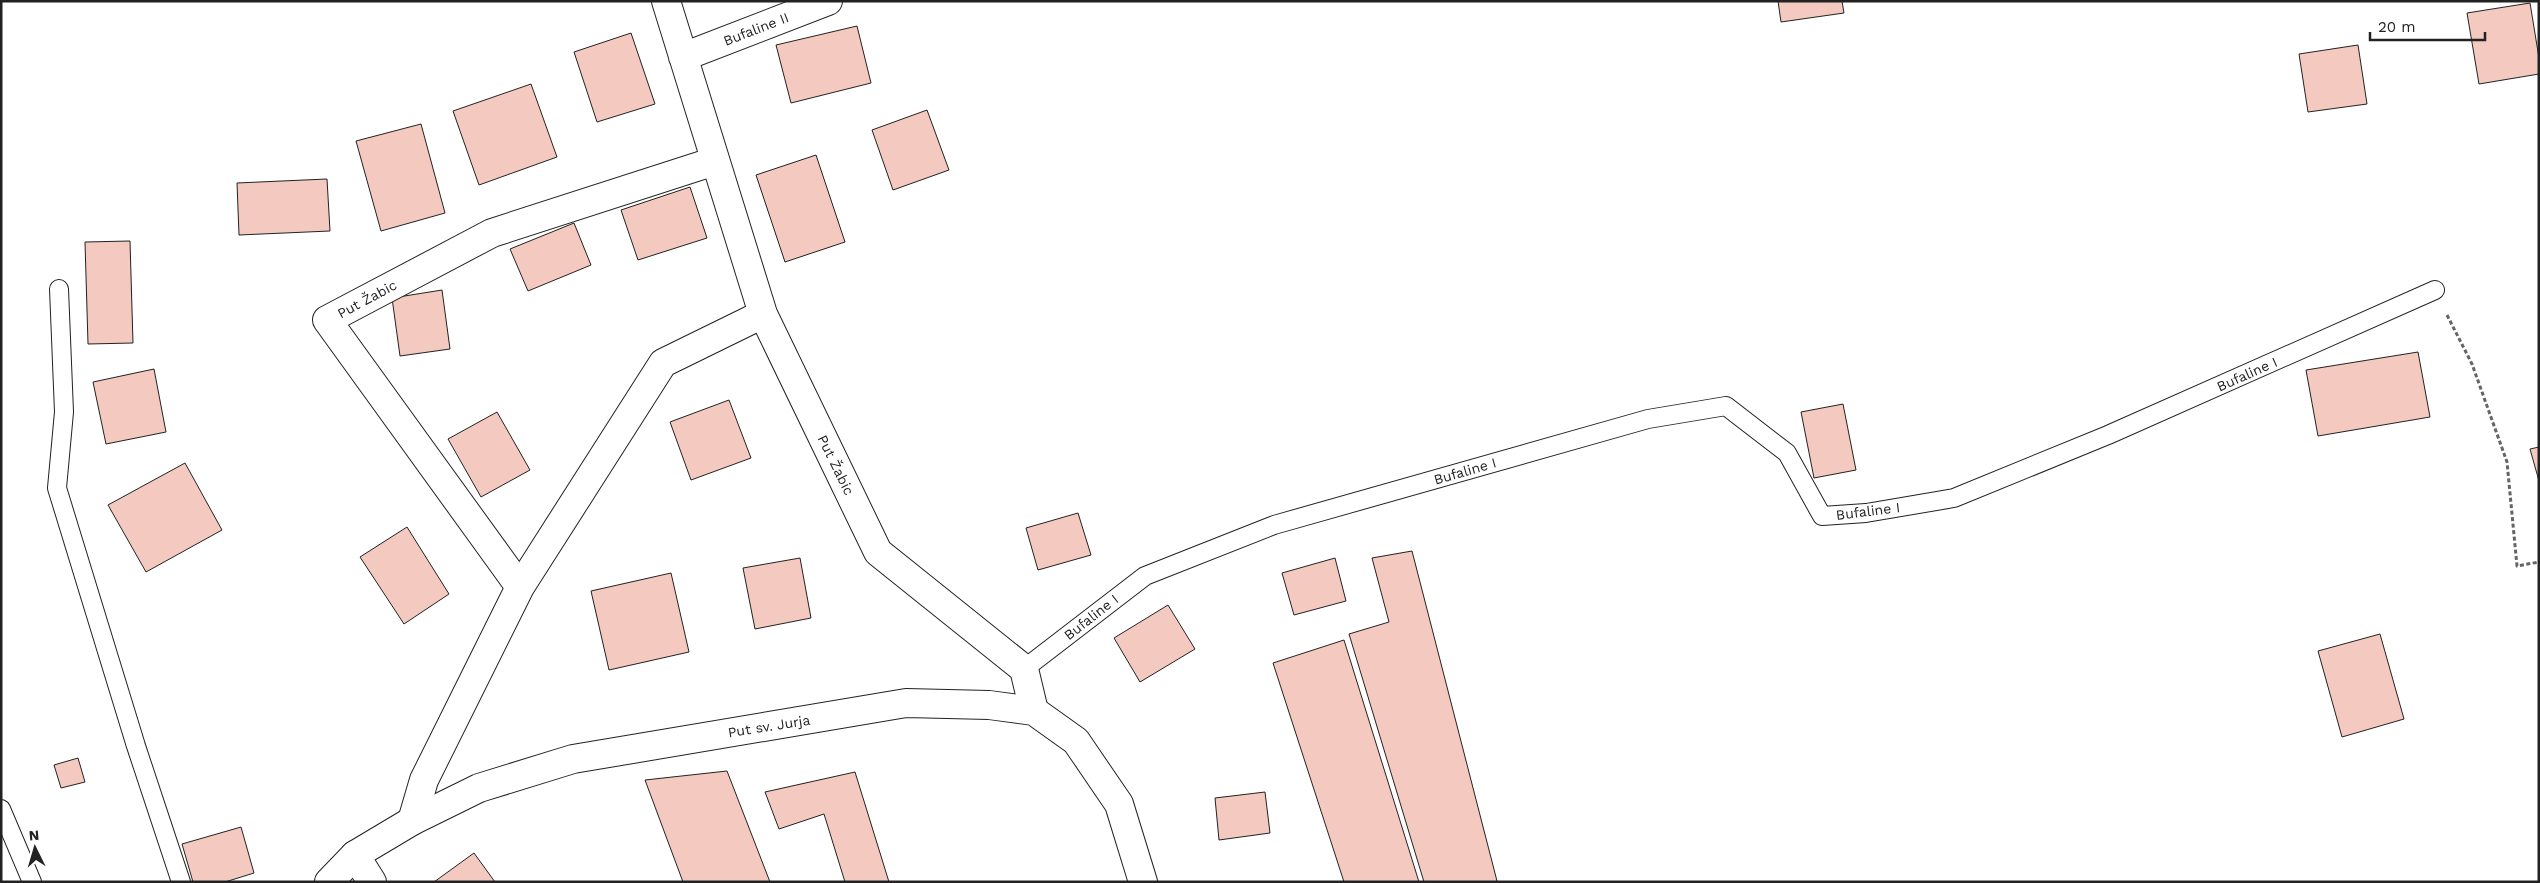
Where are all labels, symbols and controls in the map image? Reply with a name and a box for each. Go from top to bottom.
street label: Bufaline II [721,9,791,49]
scale bar [2370,10,2485,42]
text: 20 m [2378,18,2416,36]
street label: Put Žabic [335,277,400,321]
street label: Bufaline I [2214,354,2280,394]
street label: Put Žabic [815,432,857,498]
street label: Bufaline I [1432,454,1498,488]
street label: Bufaline I [1835,499,1901,523]
street label: Bufaline I [1061,591,1121,643]
street label: Put sv. Jurja [727,712,811,740]
north arrow [10,823,60,873]
text: N [28,827,40,843]

